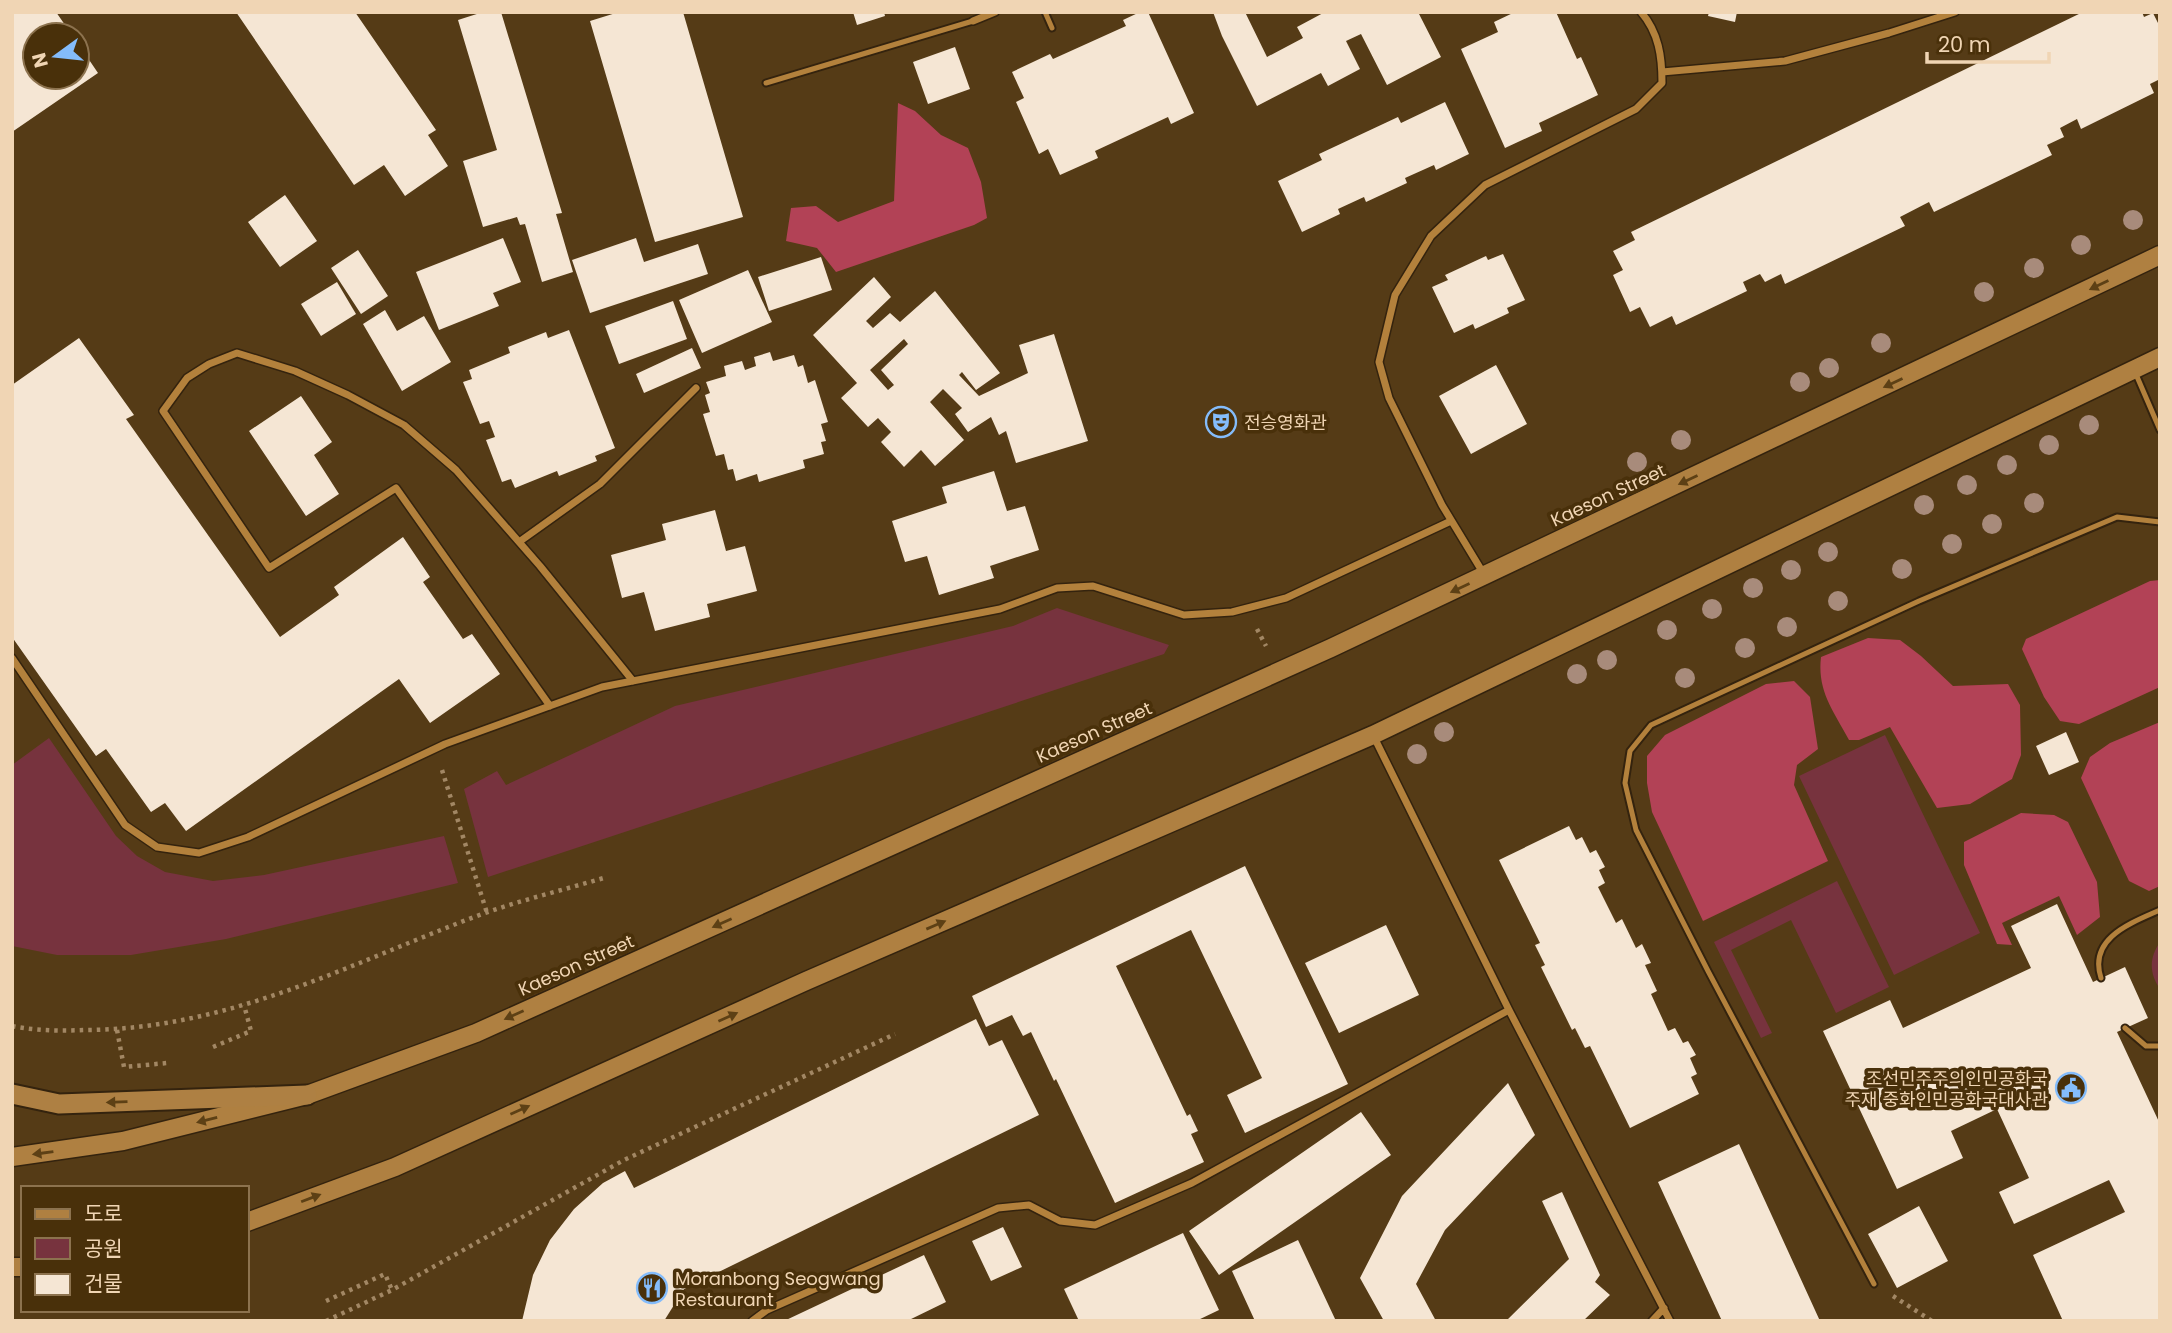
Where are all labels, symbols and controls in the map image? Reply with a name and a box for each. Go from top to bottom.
north arrow [21,21,91,91]
scale bar [1927,21,2050,65]
text: 20 m [1938,30,1991,59]
text: N [25,50,55,71]
one-way arrow [2089,280,2109,291]
one-way arrow [1883,377,1903,389]
theatre icon: 전승영화관 [1204,405,1238,439]
place label: 전승영화관 [1244,410,1327,435]
street label: Kaeson Street [1546,457,1670,533]
one-way arrow [1678,475,1698,486]
one-way arrow [1450,583,1470,594]
street label: Kaeson Street [1032,695,1156,769]
one-way arrow [712,917,732,929]
one-way arrow [926,919,946,931]
street label: Kaeson Street [514,928,638,1002]
one-way arrow [504,1009,524,1021]
one-way arrow [717,1011,738,1022]
place label: 조선민주주의인민공화국 주재 중화인민공화국대사관 [1844,1066,2048,1112]
public building icon: 조선민주주의인민공화국 주재 중화인민공화국대사관 [2054,1071,2088,1105]
one-way arrow [106,1096,128,1107]
one-way arrow [510,1104,530,1116]
one-way arrow [196,1115,218,1126]
one-way arrow [32,1147,54,1158]
legend [21,1186,248,1312]
one-way arrow [300,1193,321,1204]
text: 도로 [84,1199,123,1228]
text: 공원 [84,1234,123,1263]
place label: Moranbong Seogwang Restaurant [675,1266,881,1312]
text: 건물 [84,1269,123,1298]
restaurant icon: Moranbong Seogwang Restaurant [635,1271,669,1305]

